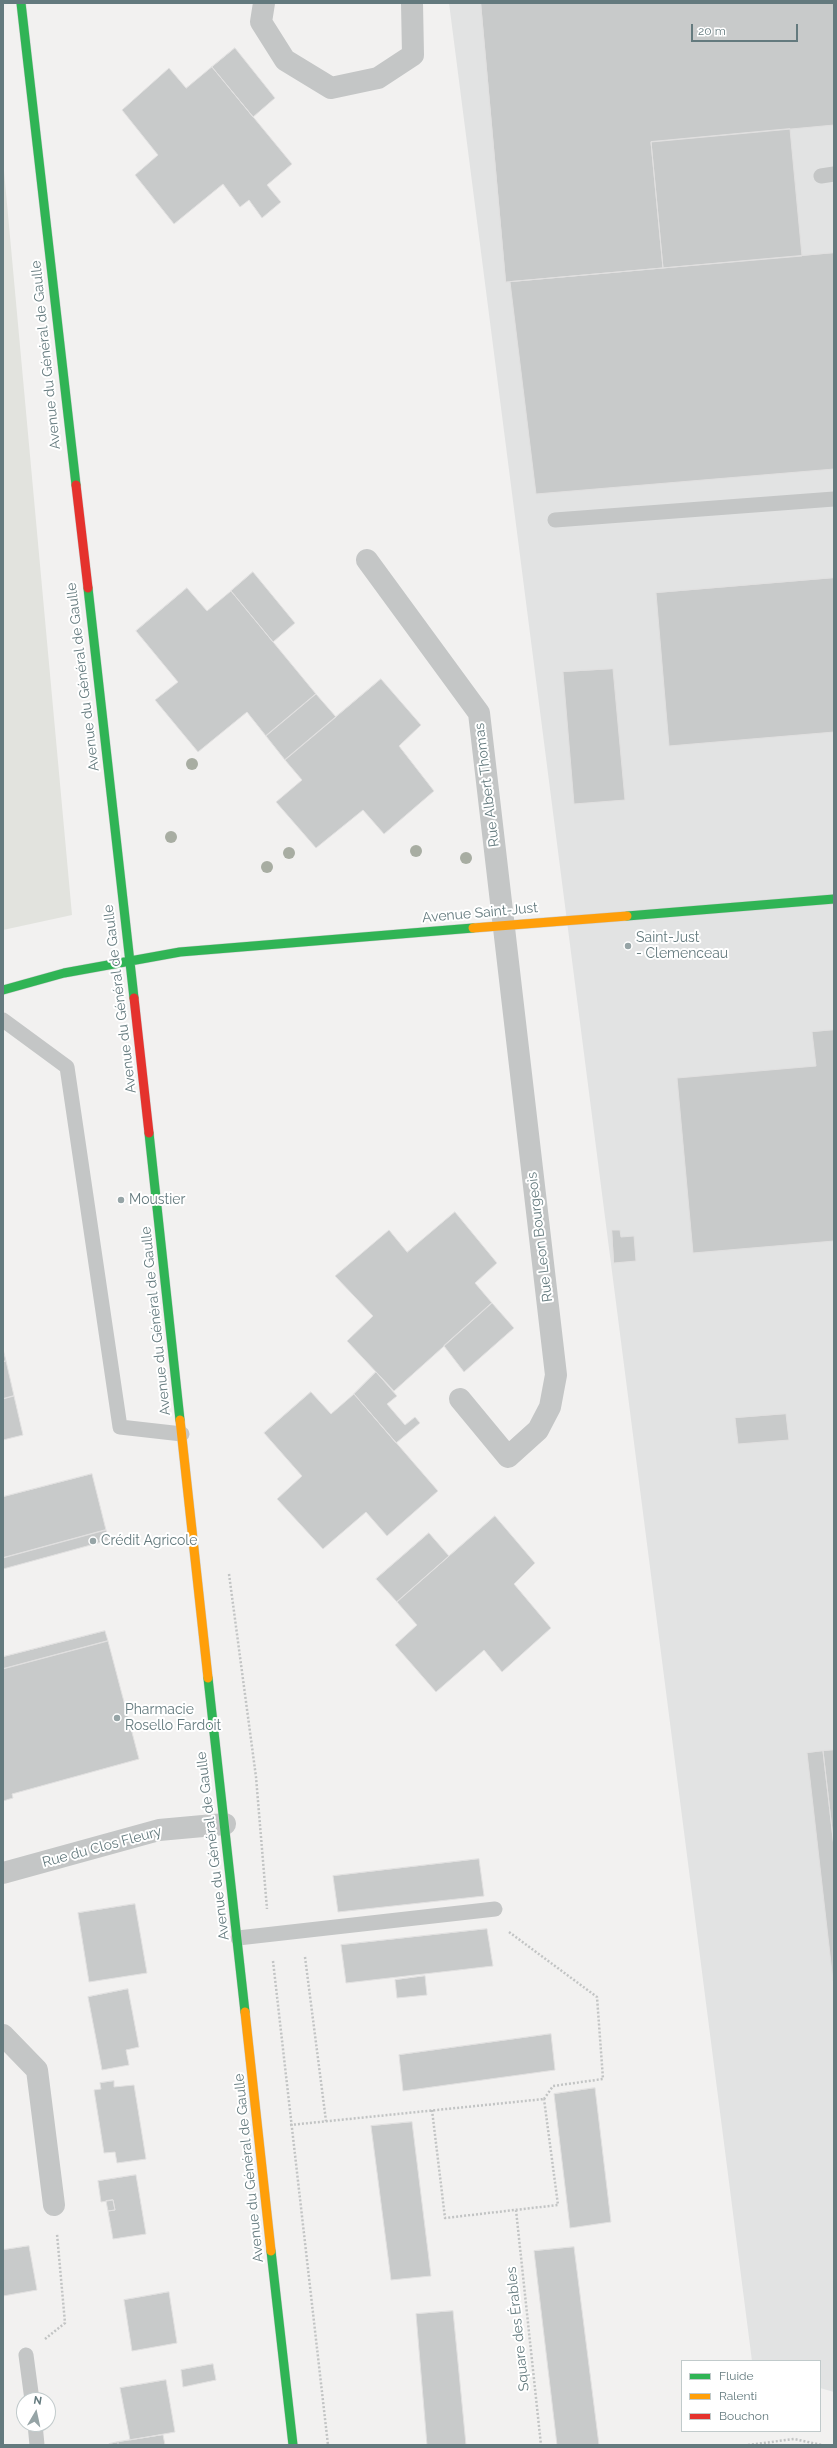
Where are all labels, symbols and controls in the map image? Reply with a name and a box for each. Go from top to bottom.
scale bar [693,16,800,42]
text: 20 m [698,24,726,38]
street label: Avenue du Général de Gaulle [28,260,64,450]
street label: Avenue du Général de Gaulle [63,582,103,772]
street label: Rue Albert Thomas [471,722,503,848]
street label: Avenue Saint-Just [421,900,539,926]
street label: Avenue du Général de Gaulle [100,904,140,1094]
place label: Saint-Just - Clemenceau [636,930,728,962]
marker: Saint-Just - Clemenceau [623,941,633,951]
street label: Rue Leon Bourgeois [524,1171,556,1303]
place label: Moustier [129,1192,185,1208]
marker: Moustier [116,1195,126,1205]
street label: Avenue du Général de Gaulle [138,1226,174,1416]
place label: Crédit Agricole [101,1533,197,1549]
marker: Crédit Agricole [88,1536,98,1546]
place label: Pharmacie Rosello Fardoit [125,1702,221,1734]
marker: Pharmacie Rosello Fardoit [112,1713,122,1723]
street label: Avenue du Général de Gaulle [193,1751,233,1941]
street label: Rue du Clos Fleury [40,1823,164,1871]
street label: Avenue du Général de Gaulle [231,2073,267,2263]
street label: Square des Érables [503,2266,533,2392]
legend [681,2360,821,2432]
text: Fluide [719,2369,754,2383]
text: Ralenti [719,2389,757,2403]
north arrow [16,2392,56,2432]
text: N [33,2394,43,2408]
text: Bouchon [719,2409,769,2423]

